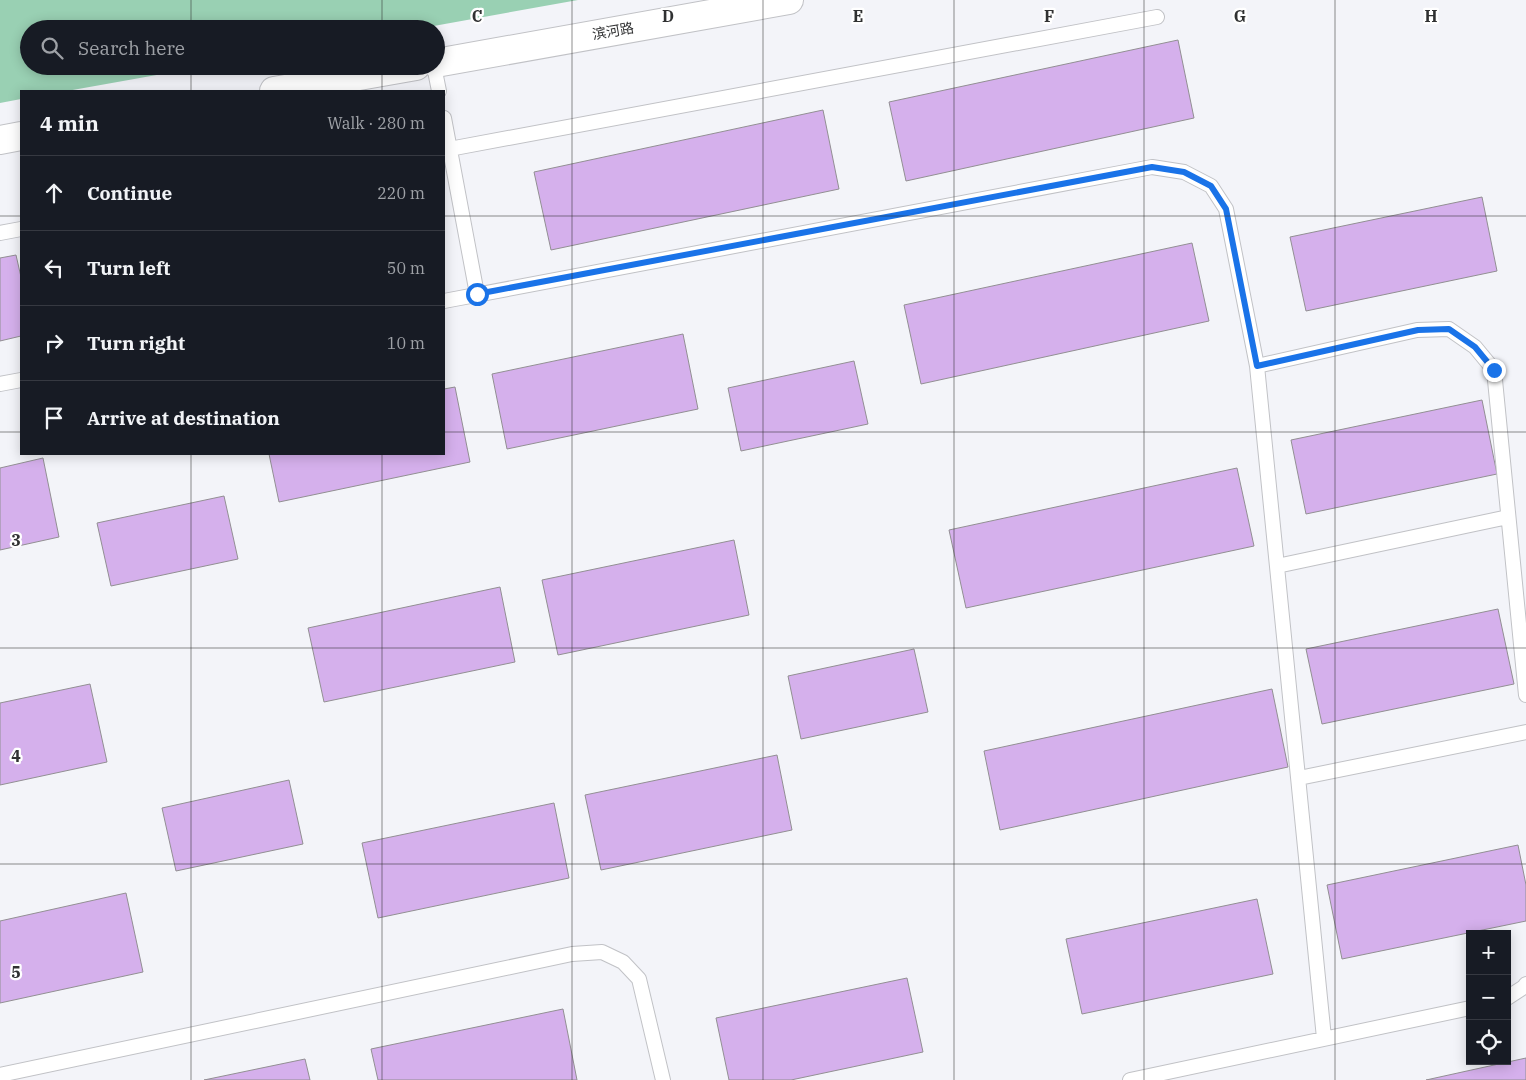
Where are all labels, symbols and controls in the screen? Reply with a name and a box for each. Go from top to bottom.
text: C [472,6,482,26]
text: D [662,6,674,26]
text: E [853,6,863,26]
text: F [1044,6,1054,26]
text: G [1234,6,1246,26]
text: H [1425,6,1438,26]
street label: 滨河路 [591,18,635,44]
search box [20,20,445,75]
icon: search [38,34,66,62]
text: Search here [78,36,185,60]
text: 4 min [40,109,99,137]
text: Walk · 280 m [327,113,425,133]
icon: ahead [40,179,68,207]
text: Continue [87,181,172,205]
text: 220 m [377,183,425,203]
icon: left [40,254,68,282]
text: Turn left [87,256,170,280]
text: 50 m [387,258,425,278]
route start [466,283,489,306]
icon: right [40,329,68,357]
text: Turn right [87,331,185,355]
text: 10 m [387,333,425,353]
route end [1483,359,1506,382]
icon: arrive [40,404,68,432]
text: Arrive at destination [87,406,280,430]
text: 3 [11,530,21,550]
text: 4 [11,746,21,766]
map controls [1466,930,1511,1065]
button: + [1466,930,1511,975]
text: 5 [11,962,21,982]
button: − [1466,975,1511,1020]
button: locate [1466,1020,1511,1065]

